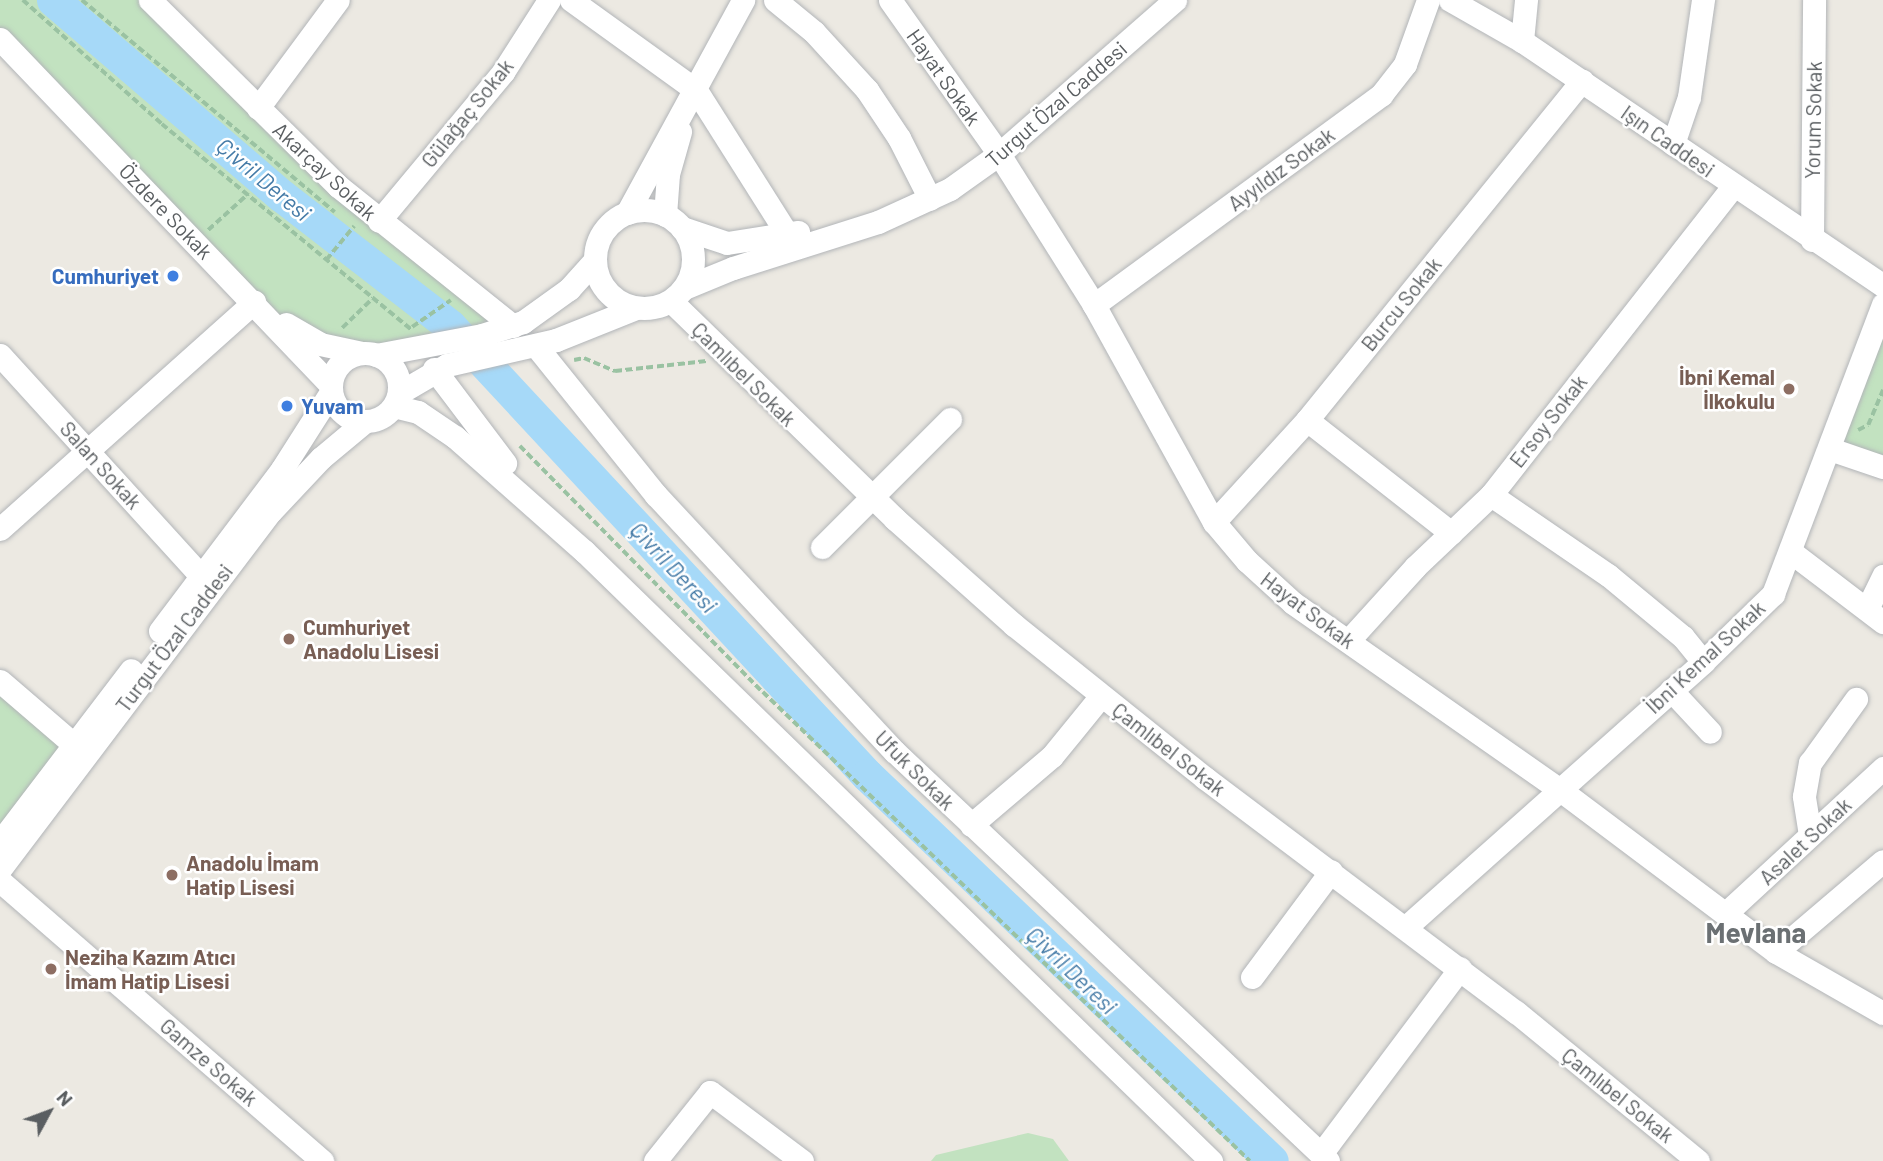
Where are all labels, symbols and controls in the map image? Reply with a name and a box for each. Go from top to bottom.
street label: Hayat Sokak [902,24,986,130]
street label: Turgut Özal Caddesi [980,36,1132,172]
street label: Gülağaç Sokak [416,54,518,172]
street label: Yorum Sokak [1799,61,1827,179]
street label: Işın Caddesi [1616,100,1720,182]
street label: Akarçay Sokak [268,117,382,225]
street label: Ayyıldız Sokak [1223,122,1339,216]
water label: Çivril Deresi [211,131,317,227]
street label: Özdere Sokak [114,158,218,264]
street label: Burcu Sokak [1356,252,1446,356]
place label: Cumhuriyet [52,263,159,289]
marker: Cumhuriyet [165,268,181,284]
street label: Çamlıbel Sokak [687,317,801,431]
place label: İbni Kemal İlkokulu [1679,364,1775,414]
street label: Ersoy Sokak [1504,370,1592,472]
marker: İbni Kemal İlkokulu [1781,381,1797,397]
place label: Yuvam [301,393,363,419]
marker: Yuvam [279,398,295,414]
street label: Salan Sokak [55,416,147,514]
water label: Çivril Deresi [625,516,723,618]
street label: Turgut Özal Caddesi [110,559,238,717]
street label: Hayat Sokak [1256,566,1360,654]
street label: İbni Kemal Sokak [1640,595,1770,719]
place label: Cumhuriyet Anadolu Lisesi [303,614,439,664]
marker: Cumhuriyet Anadolu Lisesi [281,631,297,647]
street label: Çamlıbel Sokak [1107,697,1231,801]
street label: Ufuk Sokak [870,725,960,815]
street label: Asalet Sokak [1754,792,1856,890]
place label: Anadolu İmam Hatip Lisesi [186,850,319,900]
marker: Anadolu İmam Hatip Lisesi [164,867,180,883]
district label: Mevlana [1706,915,1806,949]
water label: Çivril Deresi [1021,920,1123,1020]
place label: Neziha Kazım Atıcı İmam Hatip Lisesi [65,944,236,994]
marker: Neziha Kazım Atıcı İmam Hatip Lisesi [43,961,59,977]
street label: Gamze Sokak [155,1013,263,1111]
street label: Çamlıbel Sokak [1557,1042,1679,1148]
north arrow [14,1077,84,1147]
text: N [52,1086,78,1110]

